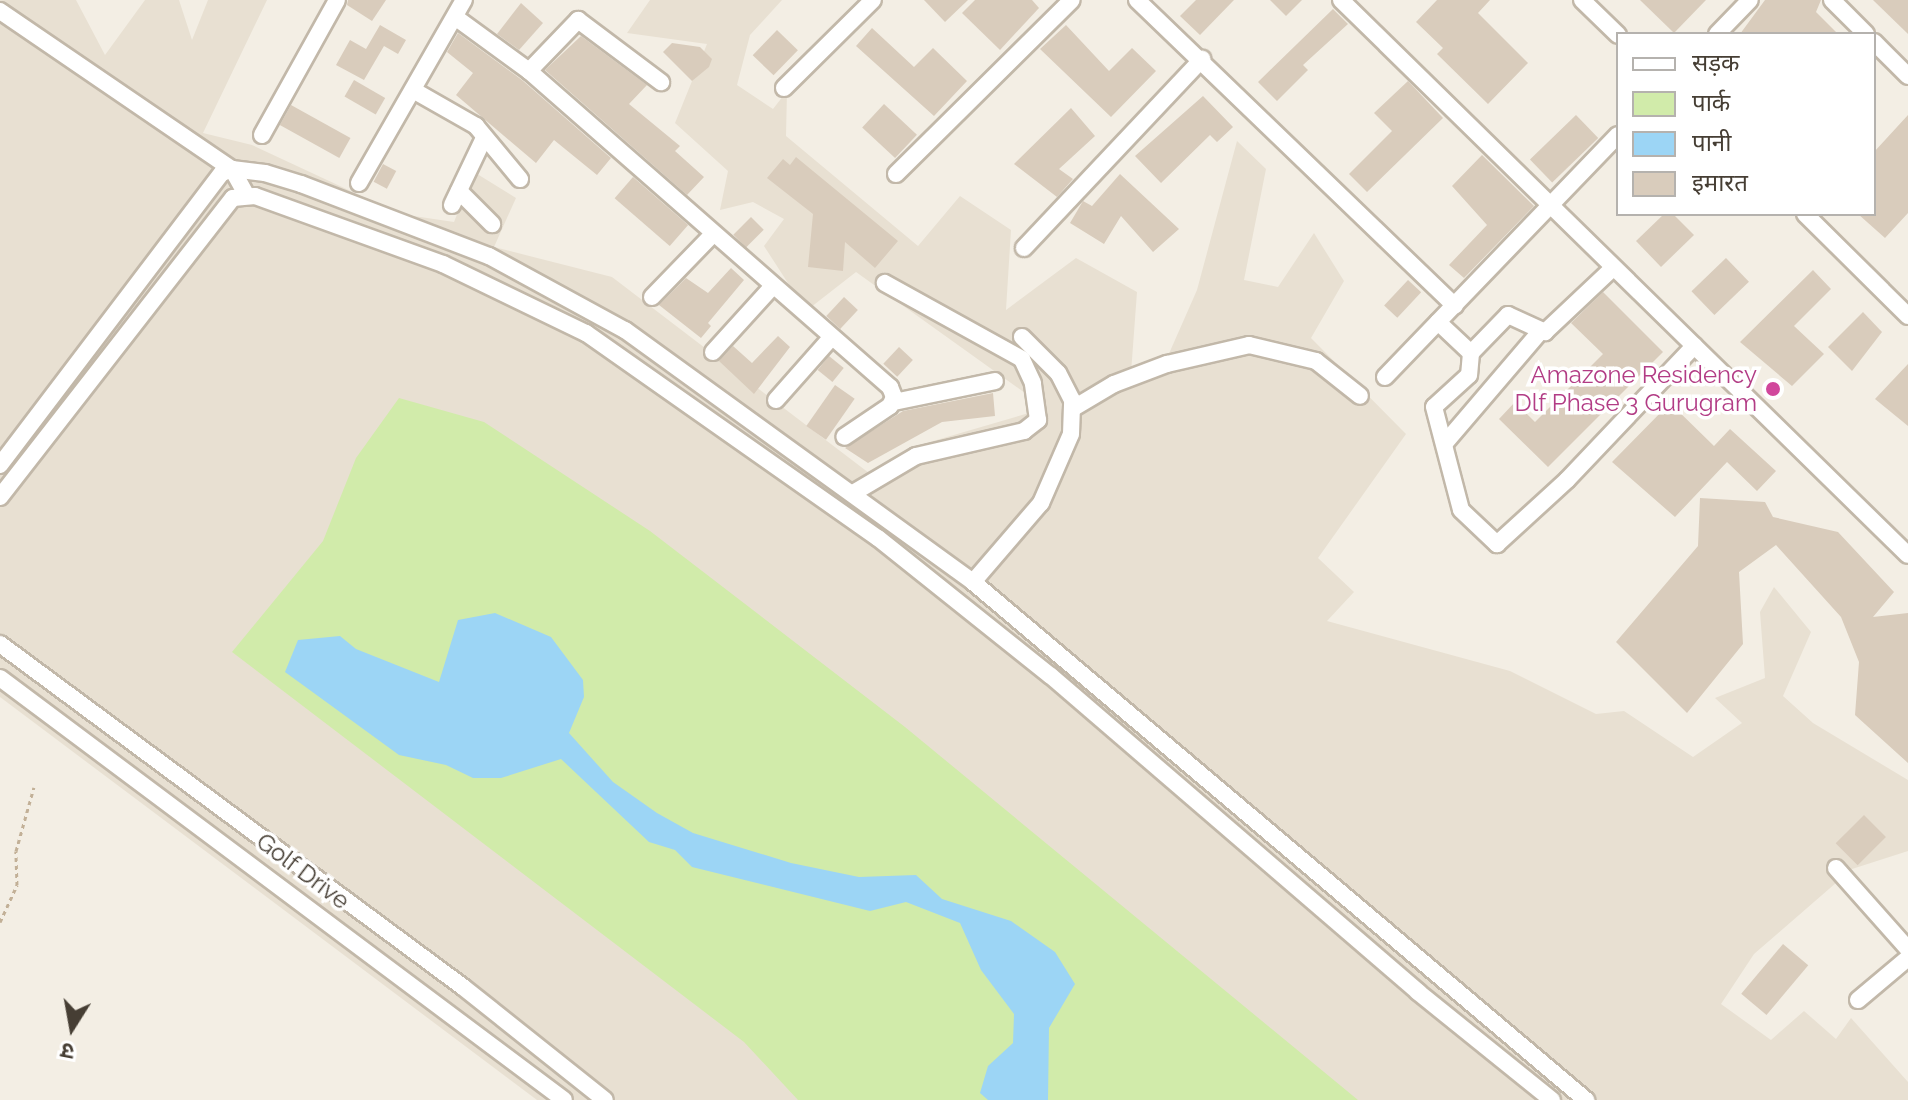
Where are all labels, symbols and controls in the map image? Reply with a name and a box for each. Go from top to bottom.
legend [1616,32,1876,216]
text: सड़क [1692,48,1740,77]
text: पार्क [1692,88,1730,117]
text: पानी [1692,128,1731,157]
text: इमारत [1692,168,1748,197]
place label: Amazone Residency Dlf Phase 3 Gurugram [1514,361,1757,417]
marker: Amazone Residency Dlf Phase 3 Gurugram [1764,380,1782,398]
street label: Golf Drive [251,827,355,915]
north arrow [32,988,112,1068]
text: उ [59,1038,76,1066]

